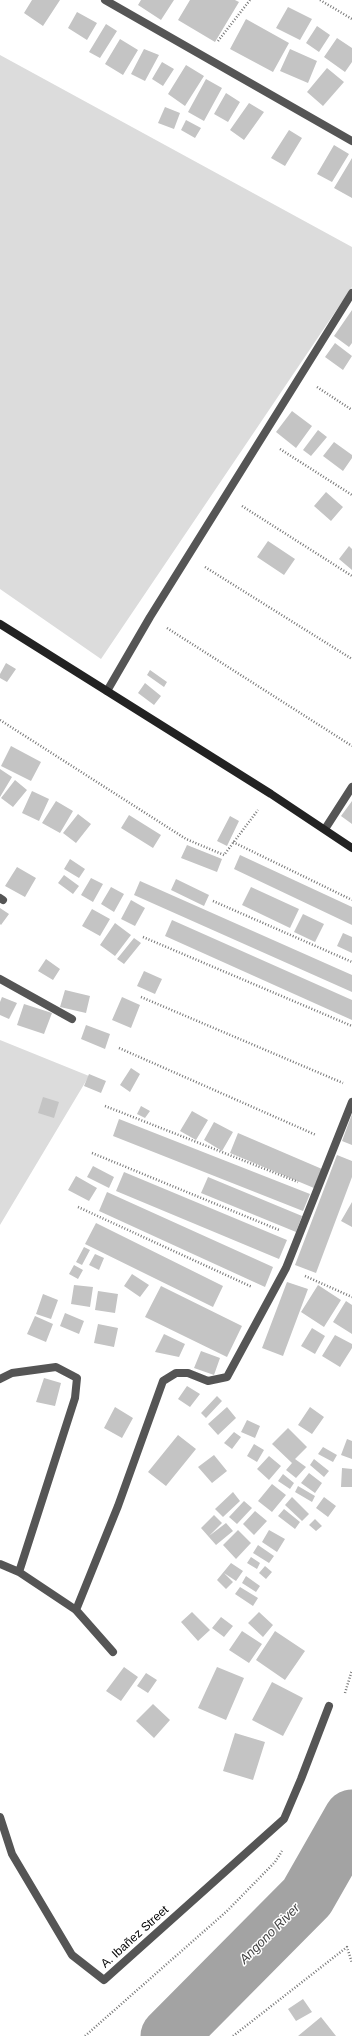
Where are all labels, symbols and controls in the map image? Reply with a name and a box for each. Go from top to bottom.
water label: Angono River [237,1901,303,1967]
street label: A. Ibañez Street [98,1903,172,1971]

